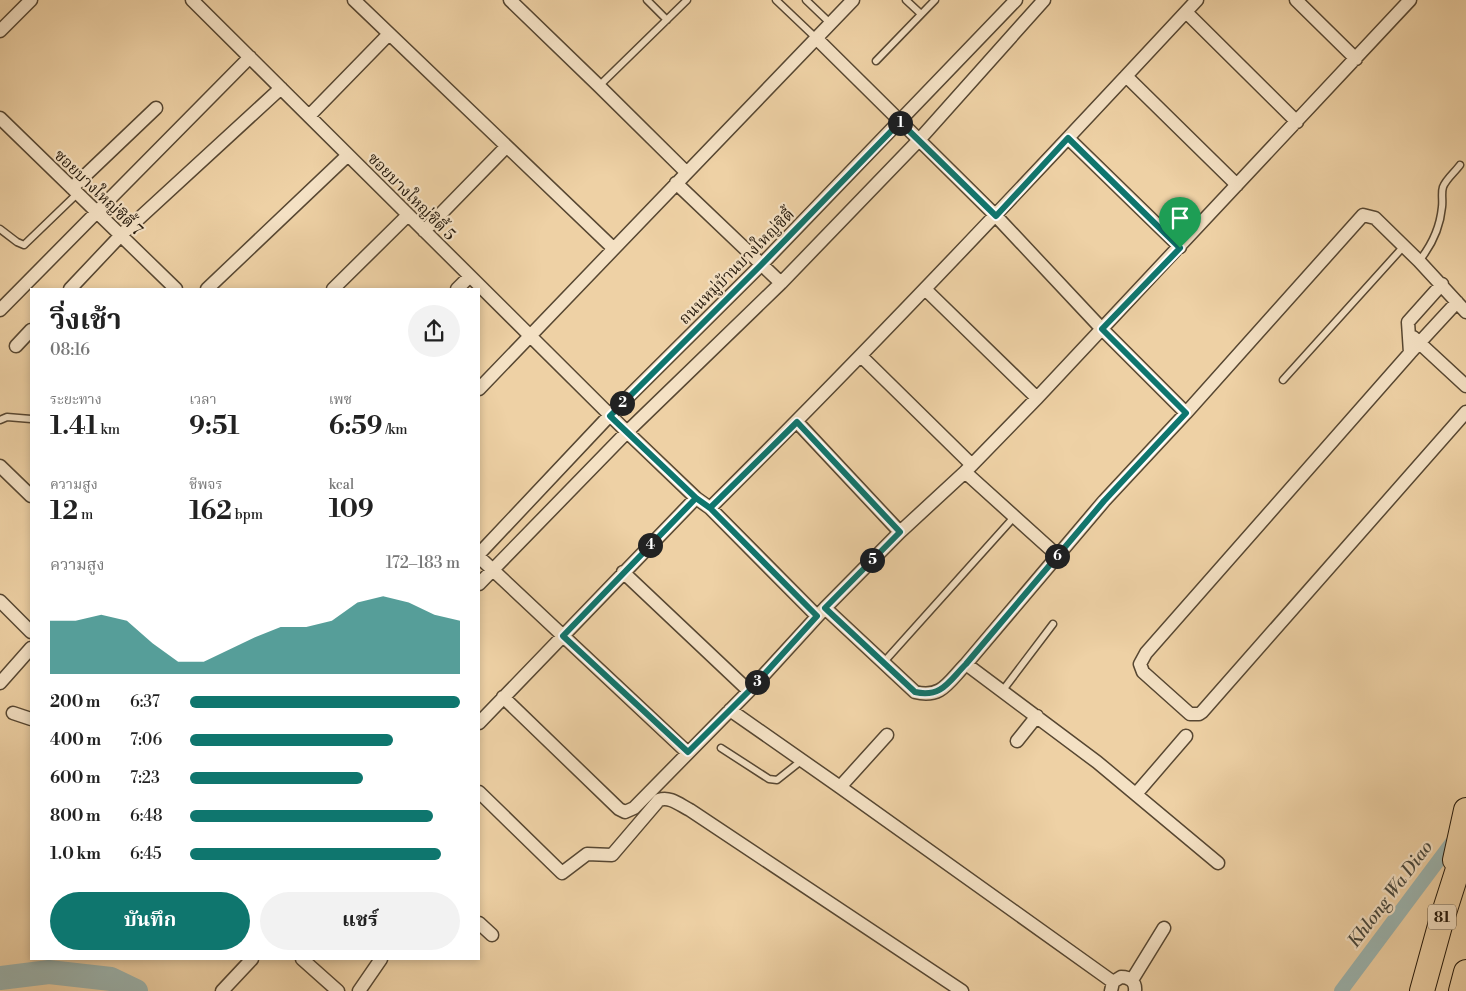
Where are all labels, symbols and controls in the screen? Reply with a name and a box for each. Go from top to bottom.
pin: 1 [888,110,912,136]
text: 1 [897,114,904,132]
street label: ซอยบางใหญ่ซิตี้ 7 [50,144,148,240]
street label: ซอยบางใหญ่ซิตี้ 5 [363,147,461,245]
pin [1159,197,1201,248]
street label: ถนนหมู่บ้านบางใหญ่ซิตี้ [673,203,799,329]
icon: arrive [1166,204,1194,232]
text: วิ่งเช้า [50,303,122,338]
button: share [408,305,460,357]
text: 08:16 [50,340,90,360]
pin: 2 [610,390,634,416]
text: ระยะทาง [50,391,102,409]
text: เวลา [189,391,217,409]
text: เพซ [329,391,352,409]
text: 2 [618,394,627,412]
text: 1.41 [50,411,98,442]
text: 9:51 [189,411,239,442]
text: 6:59 [329,411,383,442]
text: km [98,421,120,439]
text: /km [383,421,408,439]
text: ความสูง [50,476,98,494]
text: ชีพจร [189,476,223,494]
text: kcal [329,476,354,494]
text: 109 [329,494,374,525]
text: 12 [50,496,78,527]
text: 162 [189,496,232,527]
text: m [78,506,93,524]
text: bpm [232,506,263,524]
pin: 4 [638,532,662,558]
text: 4 [646,536,655,554]
pin: 6 [1044,544,1070,568]
text: 6 [1053,547,1062,565]
pin: 5 [860,548,884,572]
text: 5 [868,551,877,569]
text: 172–183 m [386,553,460,573]
text: ความสูง [50,555,105,575]
pin: 3 [744,670,770,694]
text: 3 [753,673,762,691]
text: 200 m [50,692,100,712]
text: 6:37 [130,692,160,712]
text: 400 m [50,730,101,750]
text: 7:06 [130,730,162,750]
text: 600 m [50,768,100,788]
text: 7:23 [130,768,160,788]
text: 800 m [50,806,101,826]
text: 6:48 [130,806,163,826]
water label: Khlong Wa Diao [1343,836,1438,952]
text: 1.0 km [50,844,101,864]
text: 6:45 [130,844,162,864]
button: บันทึก [50,892,250,950]
button: แชร์ [260,892,460,950]
road number: 81 [1428,904,1456,930]

